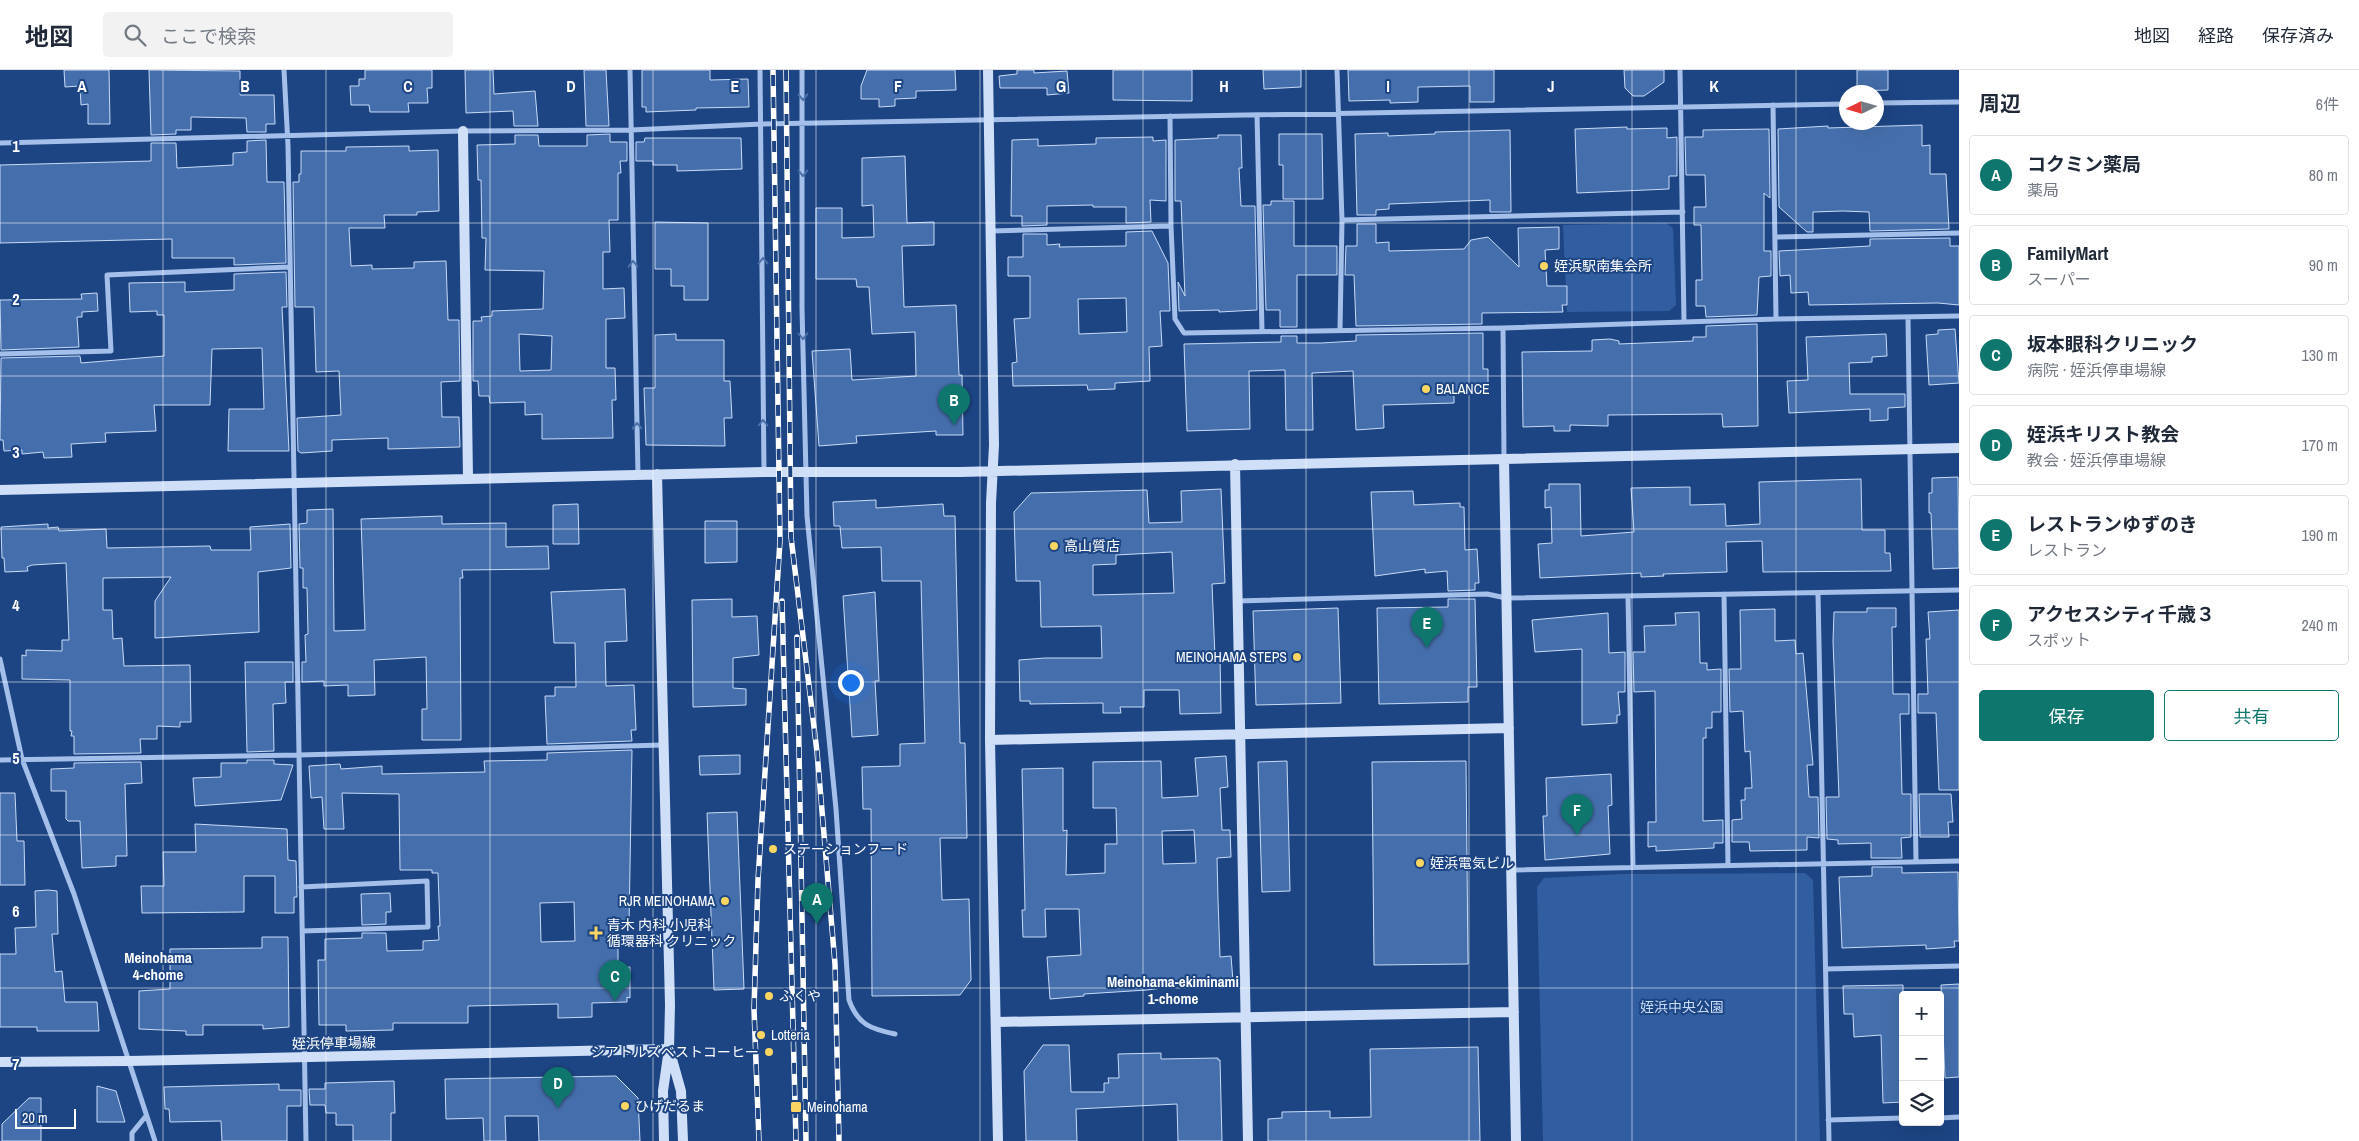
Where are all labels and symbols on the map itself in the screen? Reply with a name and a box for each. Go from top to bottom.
text: A [77,75,87,97]
text: B [240,75,250,97]
text: C [403,75,413,97]
text: D [566,75,576,97]
text: E [731,75,740,97]
text: F [894,75,902,97]
text: G [1056,75,1066,97]
text: H [1219,75,1229,97]
text: I [1386,75,1390,97]
text: J [1547,75,1555,97]
text: K [1709,75,1719,97]
north arrow [1839,85,1884,130]
one-way arrow [798,94,808,101]
text: 1 [12,135,20,157]
one-way arrow [798,170,808,177]
one-way arrow [758,257,768,264]
place label: 姪浜駅南集会所 [1554,257,1652,275]
one-way arrow [628,259,639,267]
marker: 姪浜駅南集会所 [1538,260,1550,272]
text: 2 [12,288,20,310]
one-way arrow [797,332,808,340]
place label: BALANCE [1436,380,1490,398]
marker: BALANCE [1420,383,1432,395]
pin: B [938,384,970,425]
one-way arrow [758,419,768,427]
one-way arrow [631,422,642,430]
text: 3 [12,441,20,463]
place label: 高山質店 [1064,537,1120,555]
marker: 高山質店 [1048,540,1060,552]
text: 4 [12,594,20,616]
pin: E [1411,607,1443,648]
place label: MEINOHAMA STEPS [1176,648,1287,666]
marker: MEINOHAMA STEPS [1291,651,1303,663]
your location [838,670,864,696]
text: 5 [12,747,20,769]
pin: F [1561,794,1593,835]
place label: ステーションフード [783,840,908,858]
marker: ステーションフード [767,843,779,855]
place label: 姪浜電気ビル [1430,854,1514,872]
marker: 姪浜電気ビル [1414,857,1426,869]
pin: A [801,883,833,924]
place label: RJR MEINOHAMA [619,892,715,910]
marker: RJR MEINOHAMA [719,895,731,907]
text: 6 [12,900,20,922]
place label: 青木 内科 小児科 循環器科 クリニック [607,916,736,950]
marker: 青木 内科 小児科 循環器科 クリニック [589,926,603,940]
district label: Meinohama 4-chome [124,947,192,985]
pin: C [599,960,631,1001]
district label: Meinohama-ekiminami 1-chome [1107,971,1239,1009]
place label: ふくや [779,987,821,1005]
marker: ふくや [763,990,775,1002]
park label: 姪浜中央公園 [1640,998,1724,1016]
place label: Lotteria [771,1026,811,1044]
marker: Lotteria [755,1029,767,1041]
street label: 姪浜停車場線 [292,1033,376,1053]
place label: シアトルズベストコーヒー [591,1043,759,1061]
marker: シアトルズベストコーヒー [763,1046,775,1058]
text: 7 [12,1053,20,1075]
pin: D [542,1067,574,1108]
place label: ひげだるま [635,1097,705,1115]
place label: Meinohama [807,1098,868,1116]
marker: ひげだるま [619,1100,631,1112]
marker: Meinohama [789,1100,803,1114]
scale bar [15,1106,76,1129]

